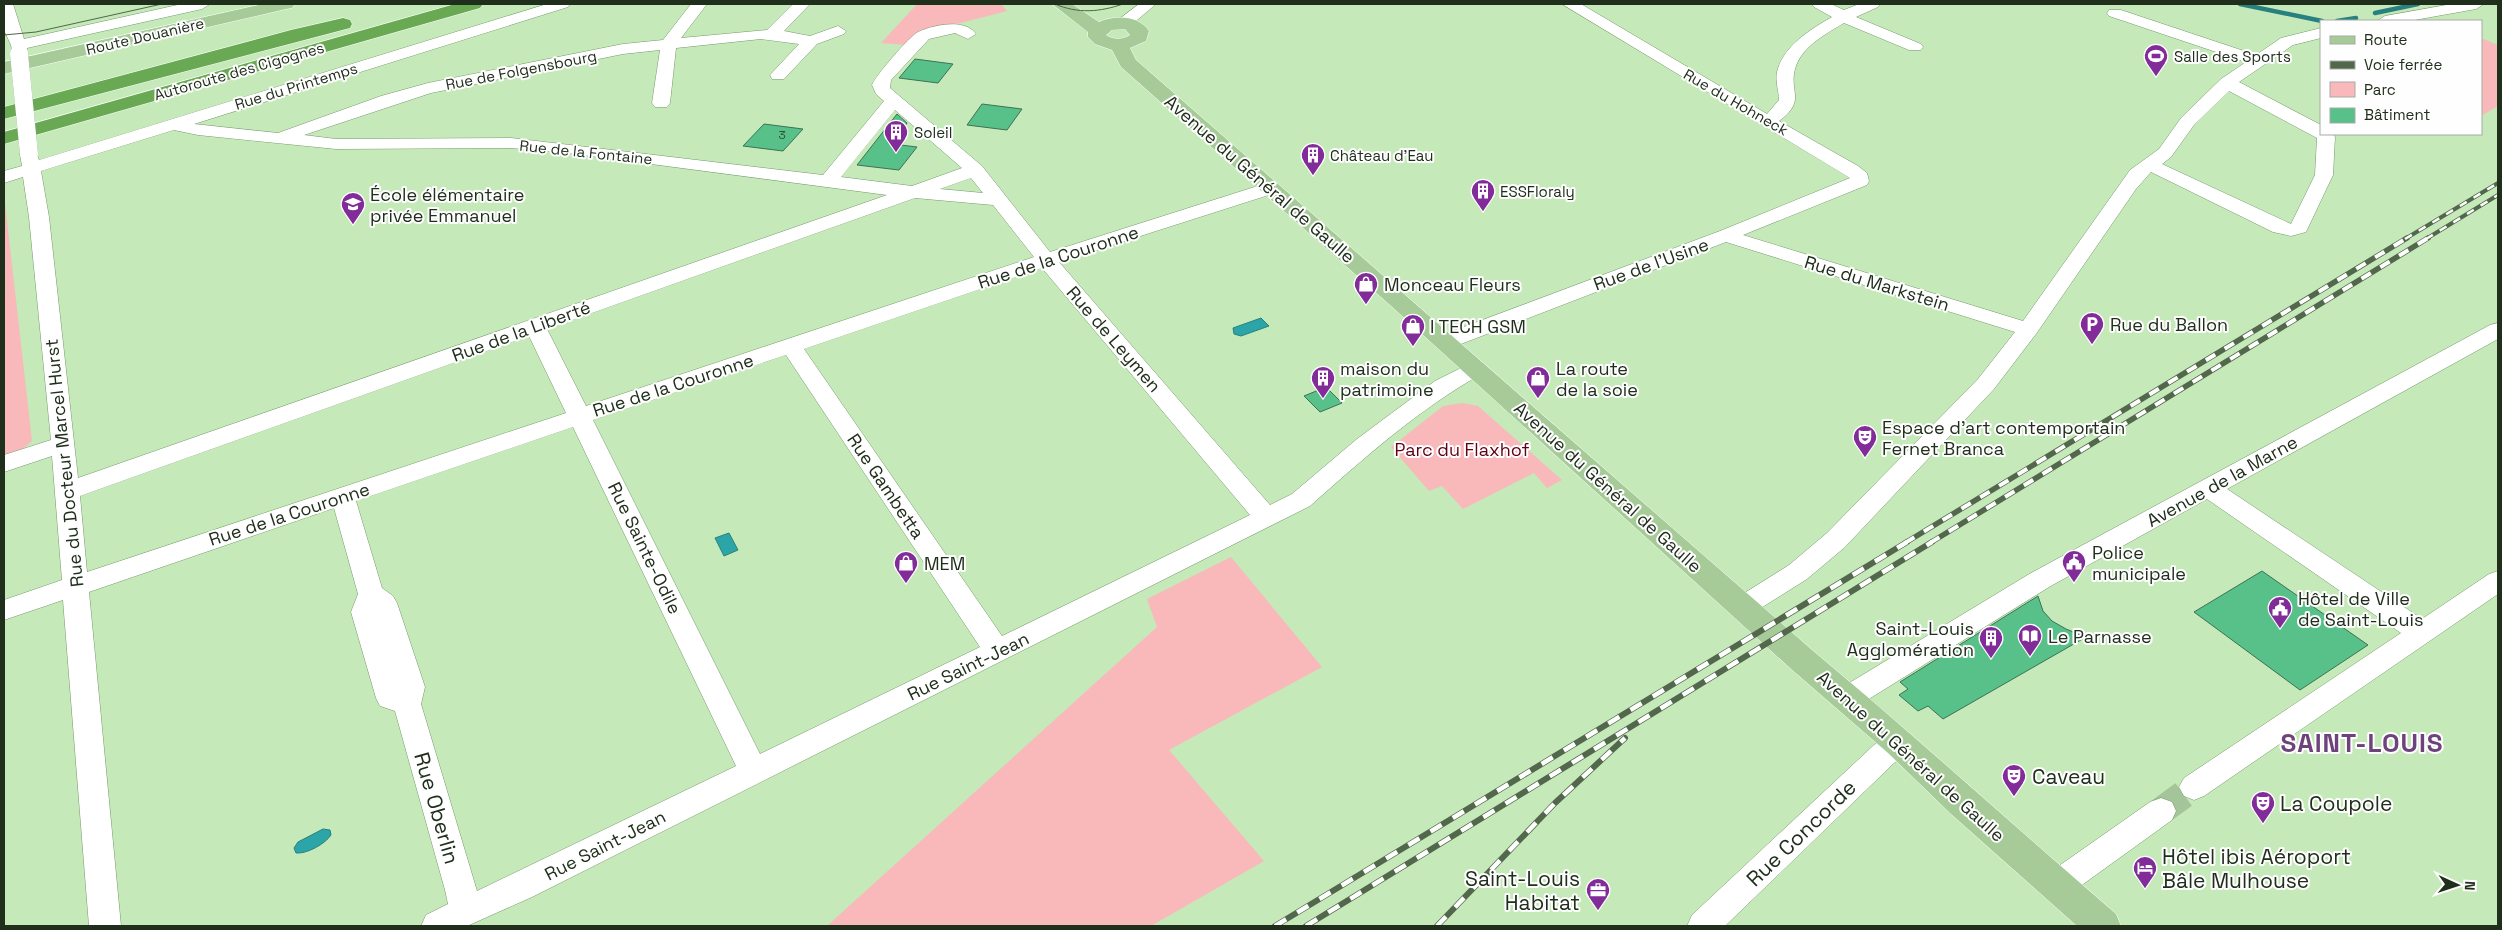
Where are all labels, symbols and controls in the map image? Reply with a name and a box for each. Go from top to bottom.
street label: Route Douanière [84,13,206,59]
legend [2320,20,2482,135]
text: Route [2364,30,2408,49]
street label: Autoroute des Cigognes [152,38,326,104]
sports icon: Salle des Sports [2143,43,2169,77]
street label: Rue de Folgensbourg [444,46,598,94]
place label: Salle des Sports [2174,47,2291,66]
text: Voie ferrée [2364,55,2442,74]
street label: Rue du Printemps [232,58,360,114]
street label: Rue du Hohneck [1680,64,1792,140]
text: Parc [2364,80,2396,99]
street label: Avenue du Général de Gaulle [1160,90,1360,268]
text: Bâtiment [2364,105,2430,124]
building icon: Soleil [883,119,909,153]
place label: Soleil [914,123,952,142]
house number: 3 [778,127,786,143]
street label: Rue de la Fontaine [519,136,653,168]
building icon: Château d'Eau [1300,142,1326,176]
place label: Château d'Eau [1330,146,1433,165]
building icon: ESSFloraly [1470,178,1496,212]
place label: ESSFloraly [1500,182,1575,201]
place label: École élémentaire privée Emmanuel [370,183,524,227]
school or university icon: École élémentaire privée Emmanuel [340,191,366,225]
street label: Rue de la Couronne [975,220,1141,294]
street label: Rue de l'Usine [1590,232,1712,296]
street label: Rue du Markstein [1802,250,1952,316]
shop icon: Monceau Fleurs [1353,271,1379,305]
place label: Monceau Fleurs [1384,273,1521,296]
street label: Rue de Leymen [1062,281,1166,397]
street label: Rue de la Liberté [449,295,593,367]
parking icon: Rue du Ballon [2079,311,2105,345]
shop icon: I TECH GSM [1400,313,1426,347]
place label: Rue du Ballon [2110,313,2228,336]
place label: I TECH GSM [1430,315,1526,338]
street label: Rue du Docteur Marcel Hurst [40,338,88,588]
street label: Rue de la Couronne [590,348,756,422]
place label: maison du patrimoine [1340,357,1434,401]
place label: La route de la soie [1556,357,1638,401]
building icon: maison du patrimoine [1310,365,1336,399]
shop icon: La route de la soie [1525,365,1551,399]
street label: Avenue du Général de Gaulle [1509,397,1707,577]
place label: Espace d'art contemportain Fernet Branca [1882,416,2125,460]
theatre icon: Espace d'art contemportain Fernet Branca [1852,424,1878,458]
street label: Rue Gambetta [842,429,930,543]
street label: Avenue de la Marne [2143,430,2301,532]
park label: Parc du Flaxhof [1395,438,1530,461]
street label: Rue de la Couronne [206,477,372,551]
street label: Rue Sainte-Odile [603,478,687,618]
place label: Police municipale [2092,541,2186,585]
public building icon: Police municipale [2061,549,2087,583]
shop icon: MEM [893,550,919,584]
place label: MEM [924,552,965,575]
place label: Hôtel de Ville de Saint-Louis [2298,587,2423,631]
public building icon: Hôtel de Ville de Saint-Louis [2267,595,2293,629]
place label: Saint-Louis Agglomération [1847,617,1974,661]
library icon: Le Parnasse [2017,623,2043,657]
building icon: Saint-Louis Agglomération [1978,625,2004,659]
place label: Le Parnasse [2048,625,2152,648]
street label: Rue Saint-Jean [903,627,1033,705]
street label: Avenue du Général de Gaulle [1812,666,2010,846]
district label: SAINT-LOUIS [2280,726,2444,760]
street label: Rue Oberlin [408,749,466,867]
theatre icon: Caveau [2001,763,2027,797]
place label: Caveau [2032,763,2105,790]
street label: Rue Concorde [1740,774,1862,892]
theatre icon: La Coupole [2250,790,2276,824]
place label: La Coupole [2280,790,2392,817]
street label: Rue Saint-Jean [541,805,669,885]
place label: Hôtel ibis Aéroport Bâle Mulhouse [2162,843,2351,894]
hotel icon: Hôtel ibis Aéroport Bâle Mulhouse [2132,855,2158,889]
north arrow [2432,860,2482,910]
place label: Saint-Louis Habitat [1465,865,1580,916]
office icon: Saint-Louis Habitat [1585,877,1611,911]
text: N [2461,881,2479,891]

